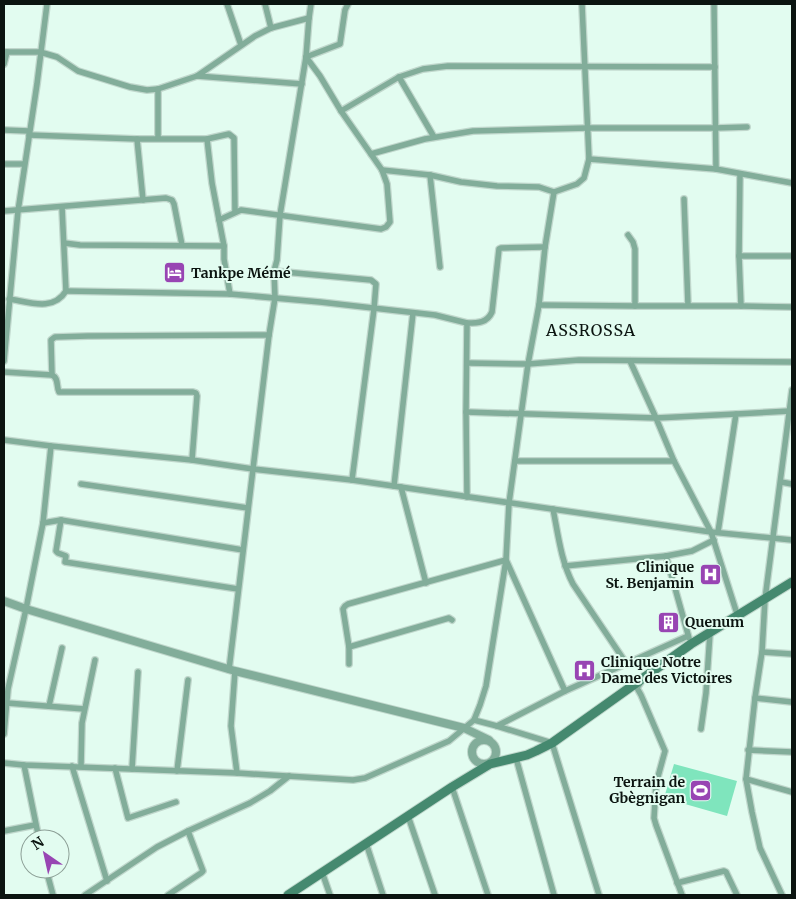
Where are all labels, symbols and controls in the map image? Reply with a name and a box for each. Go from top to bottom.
hotel icon: Tankpe Mémé [163,261,187,285]
place label: Tankpe Mémé [191,264,291,282]
district label: ASSROSSA [545,320,636,340]
place label: Clinique St. Benjamin [605,558,694,592]
hospital icon: Clinique St. Benjamin [698,563,722,587]
building icon: Quenum [657,610,681,634]
place label: Quenum [685,613,744,631]
place label: Clinique Notre Dame des Victoires [601,653,732,687]
hospital icon: Clinique Notre Dame des Victoires [573,658,597,682]
place label: Terrain de Gbègnigan [609,773,685,807]
sports icon: Terrain de Gbègnigan [689,778,713,802]
north arrow [20,829,70,879]
text: N [28,833,47,854]

